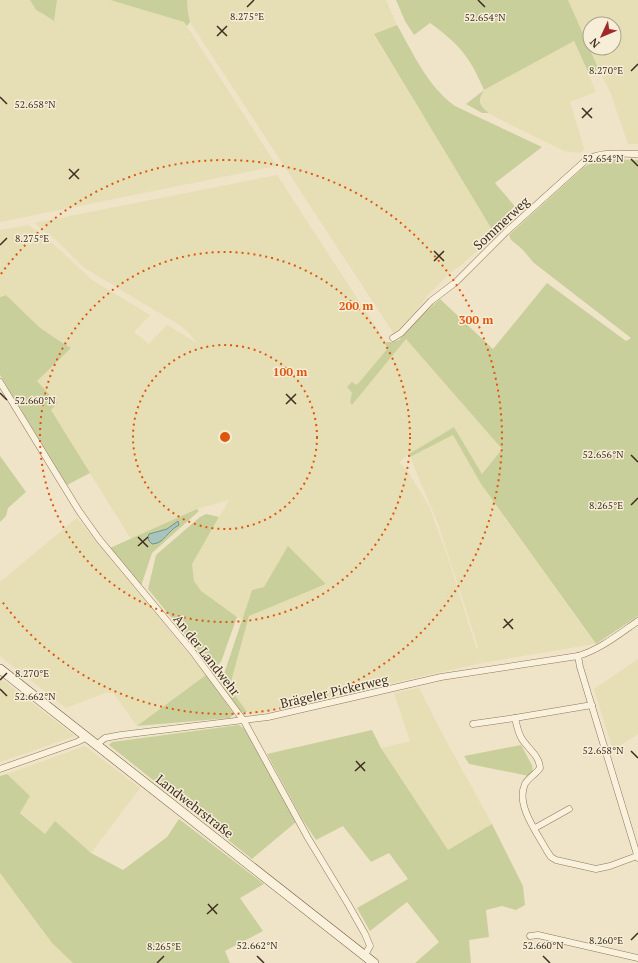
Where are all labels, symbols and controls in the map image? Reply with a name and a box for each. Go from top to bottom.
text: 8.275°E [230,10,264,23]
text: 52.654°N [465,11,506,24]
north arrow [582,16,622,56]
text: N [586,35,603,51]
text: 8.270°E [589,64,623,77]
text: 52.658°N [15,98,56,111]
text: 52.654°N [583,152,624,165]
street label: Sommerweg [469,192,533,254]
text: 8.275°E [15,232,49,245]
text: 200 m [339,298,373,313]
text: 300 m [459,312,493,327]
text: 100 m [273,364,307,379]
text: 52.660°N [15,394,56,407]
centre of rings [218,430,232,444]
text: 52.656°N [583,448,624,461]
text: 8.265°E [589,499,623,512]
street label: An der Landwehr [169,611,245,699]
text: 8.270°E [15,667,49,680]
street label: Brägeler Pickerweg [278,670,390,712]
text: 52.662°N [15,690,56,703]
text: 52.658°N [583,744,624,757]
street label: Landwehrstraße [152,770,238,842]
text: 8.260°E [589,934,623,947]
text: 52.662°N [237,939,278,952]
text: 52.660°N [523,939,564,952]
text: 8.265°E [147,940,181,953]

